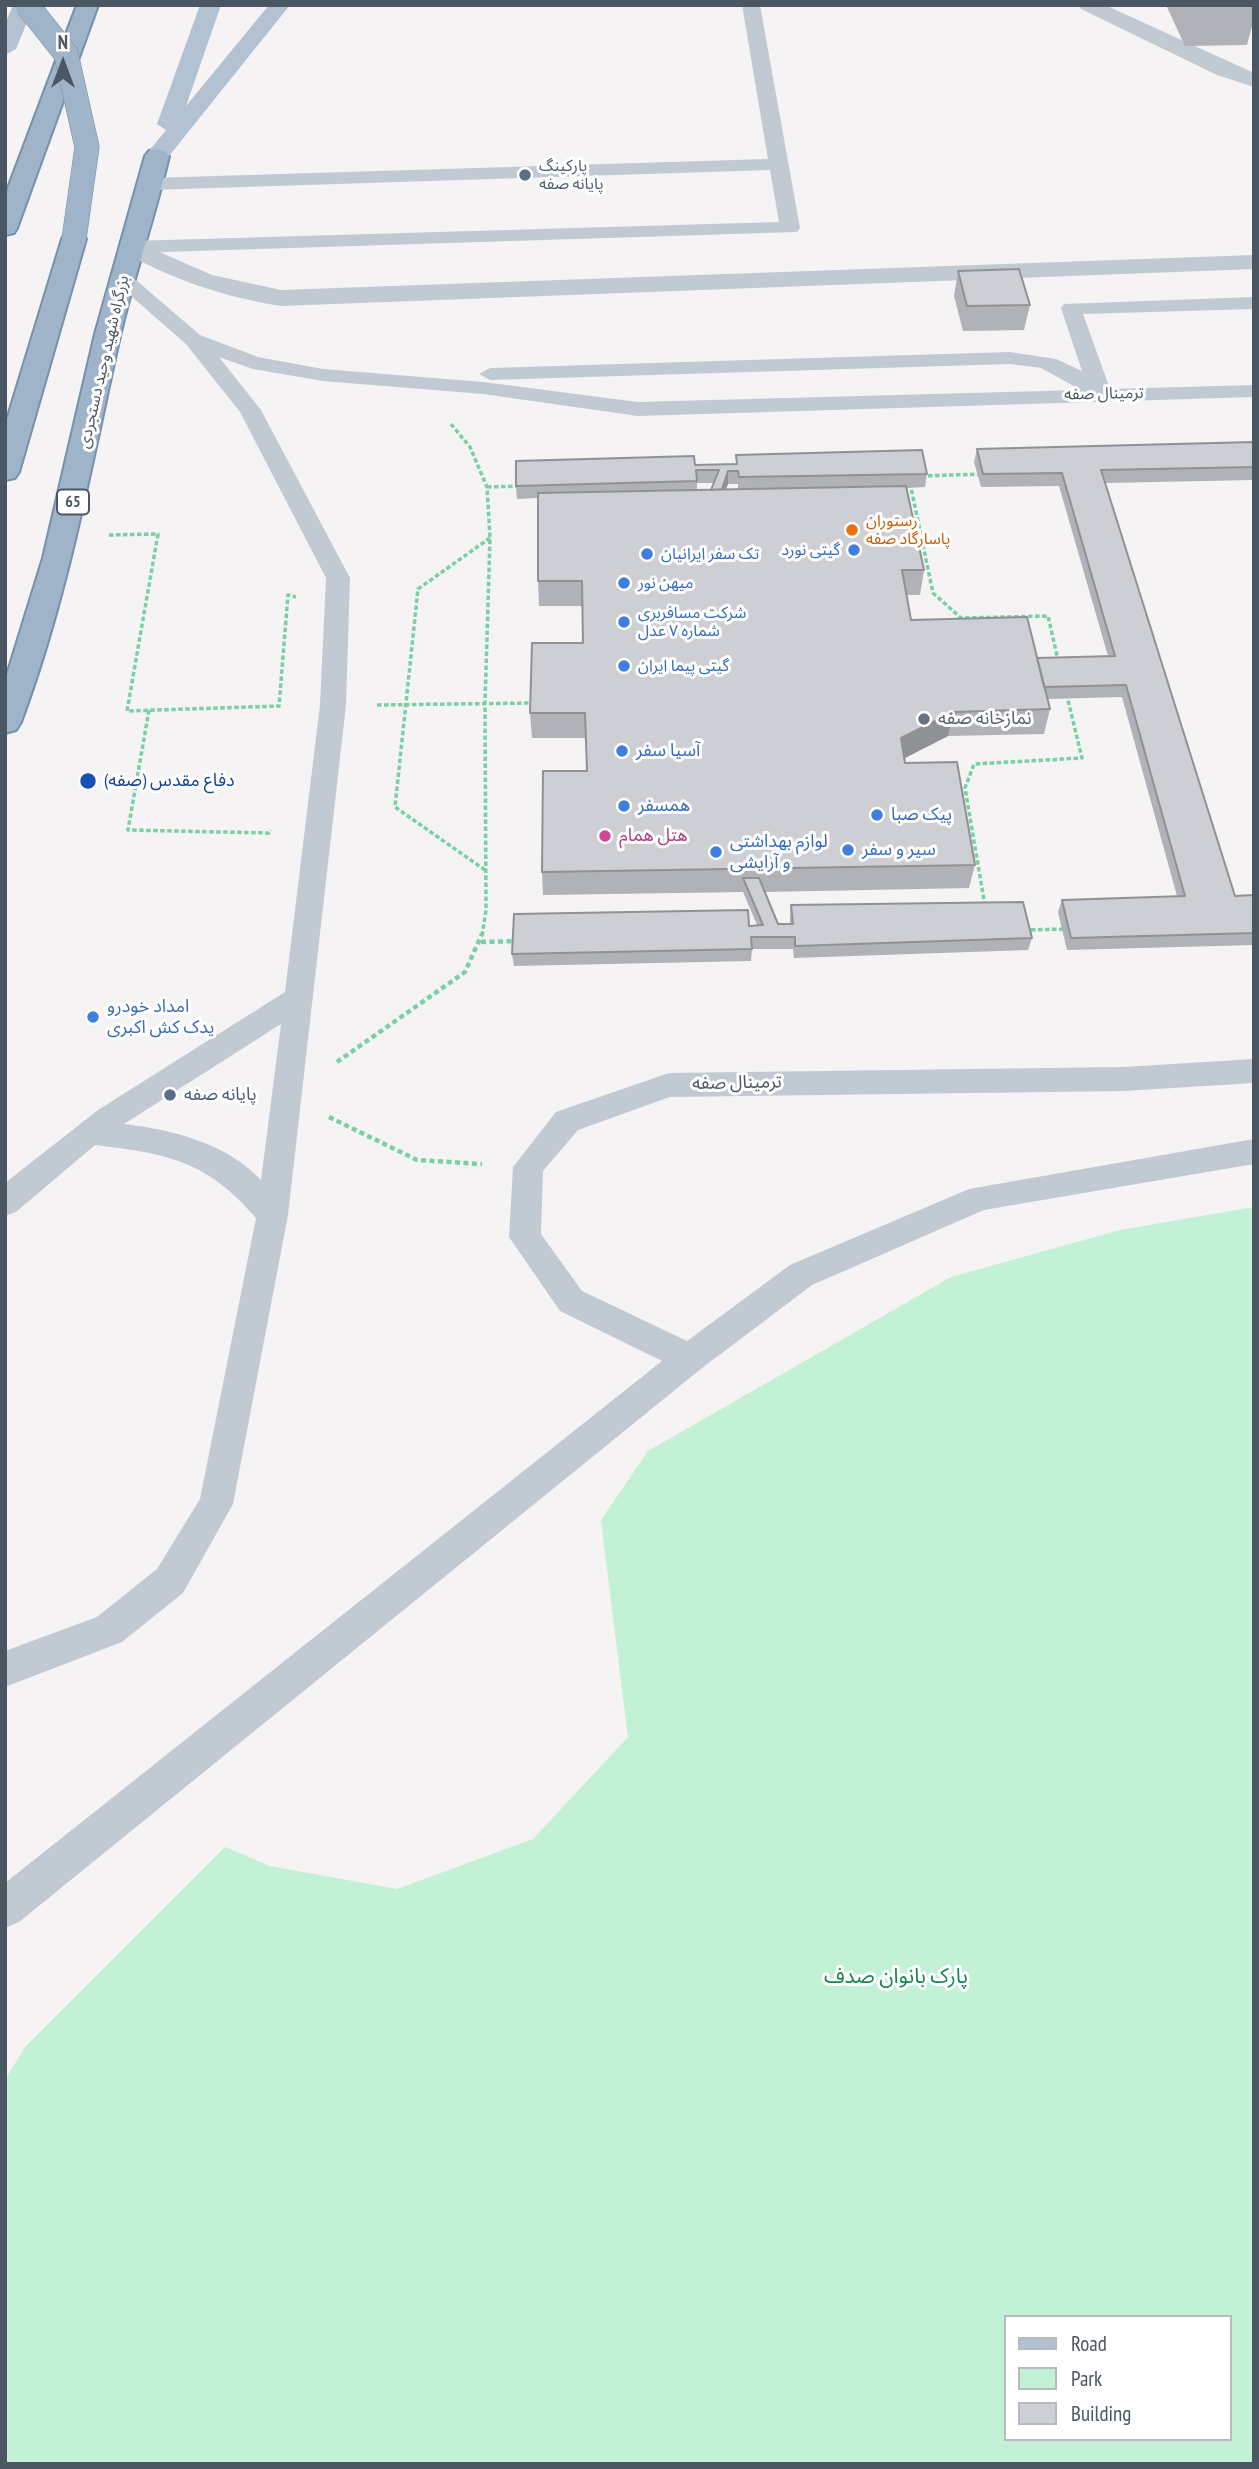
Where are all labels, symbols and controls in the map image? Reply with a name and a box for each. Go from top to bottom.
north arrow [28,28,98,98]
text: N [58,30,68,54]
place label: پارکینگ پایانه صفه [539,156,603,194]
marker: پارکینگ پایانه صفه [517,167,533,183]
street label: بزرگراه شهید وحید دستجردی [75,274,133,450]
street label: ترمینال صفه [1064,384,1144,404]
road number: 65 [57,489,89,514]
place label: رستوران پاسارگاد صفه [866,511,950,549]
marker: رستوران پاسارگاد صفه [844,522,860,538]
place label: گیتی نورد [781,540,840,560]
marker: گیتی نورد [846,542,862,558]
place label: تک سفر ایرانیان [661,544,759,564]
marker: تک سفر ایرانیان [639,546,655,562]
place label: میهن نور [638,573,693,593]
marker: میهن نور [616,575,632,591]
place label: شرکت مسافربری شماره ۷ عدل [638,603,746,641]
marker: شرکت مسافربری شماره ۷ عدل [616,614,632,630]
place label: گیتی پیما ایران [638,656,729,676]
marker: گیتی پیما ایران [616,658,632,674]
place label: نمازخانه صفه [938,708,1032,730]
marker: نمازخانه صفه [916,711,932,727]
place label: آسیا سفر [636,740,700,762]
marker: آسیا سفر [614,743,630,759]
place label: دفاع مقدس (صفه) [104,770,235,792]
marker: دفاع مقدس (صفه) [78,771,98,791]
place label: همسفر [638,795,690,817]
marker: همسفر [616,798,632,814]
place label: پیک صبا [891,804,952,826]
marker: پیک صبا [869,807,885,823]
place label: هتل همام [619,825,688,847]
marker: هتل همام [597,828,613,844]
place label: لوازم بهداشتی و آرایشی [730,831,828,874]
place label: سیر و سفر [862,839,936,861]
marker: سیر و سفر [840,842,856,858]
marker: لوازم بهداشتی و آرایشی [708,844,724,860]
place label: امداد خودرو یدک کش اکبری [107,996,214,1038]
marker: امداد خودرو یدک کش اکبری [85,1009,101,1025]
street label: ترمینال صفه [692,1071,782,1095]
place label: پایانه صفه [184,1084,257,1106]
marker: پایانه صفه [162,1087,178,1103]
park label: پارک بانوان صدف [824,1964,968,1990]
legend [1004,2315,1231,2441]
text: Road [1071,2330,1107,2357]
text: Park [1071,2365,1102,2392]
text: Building [1071,2400,1131,2427]

